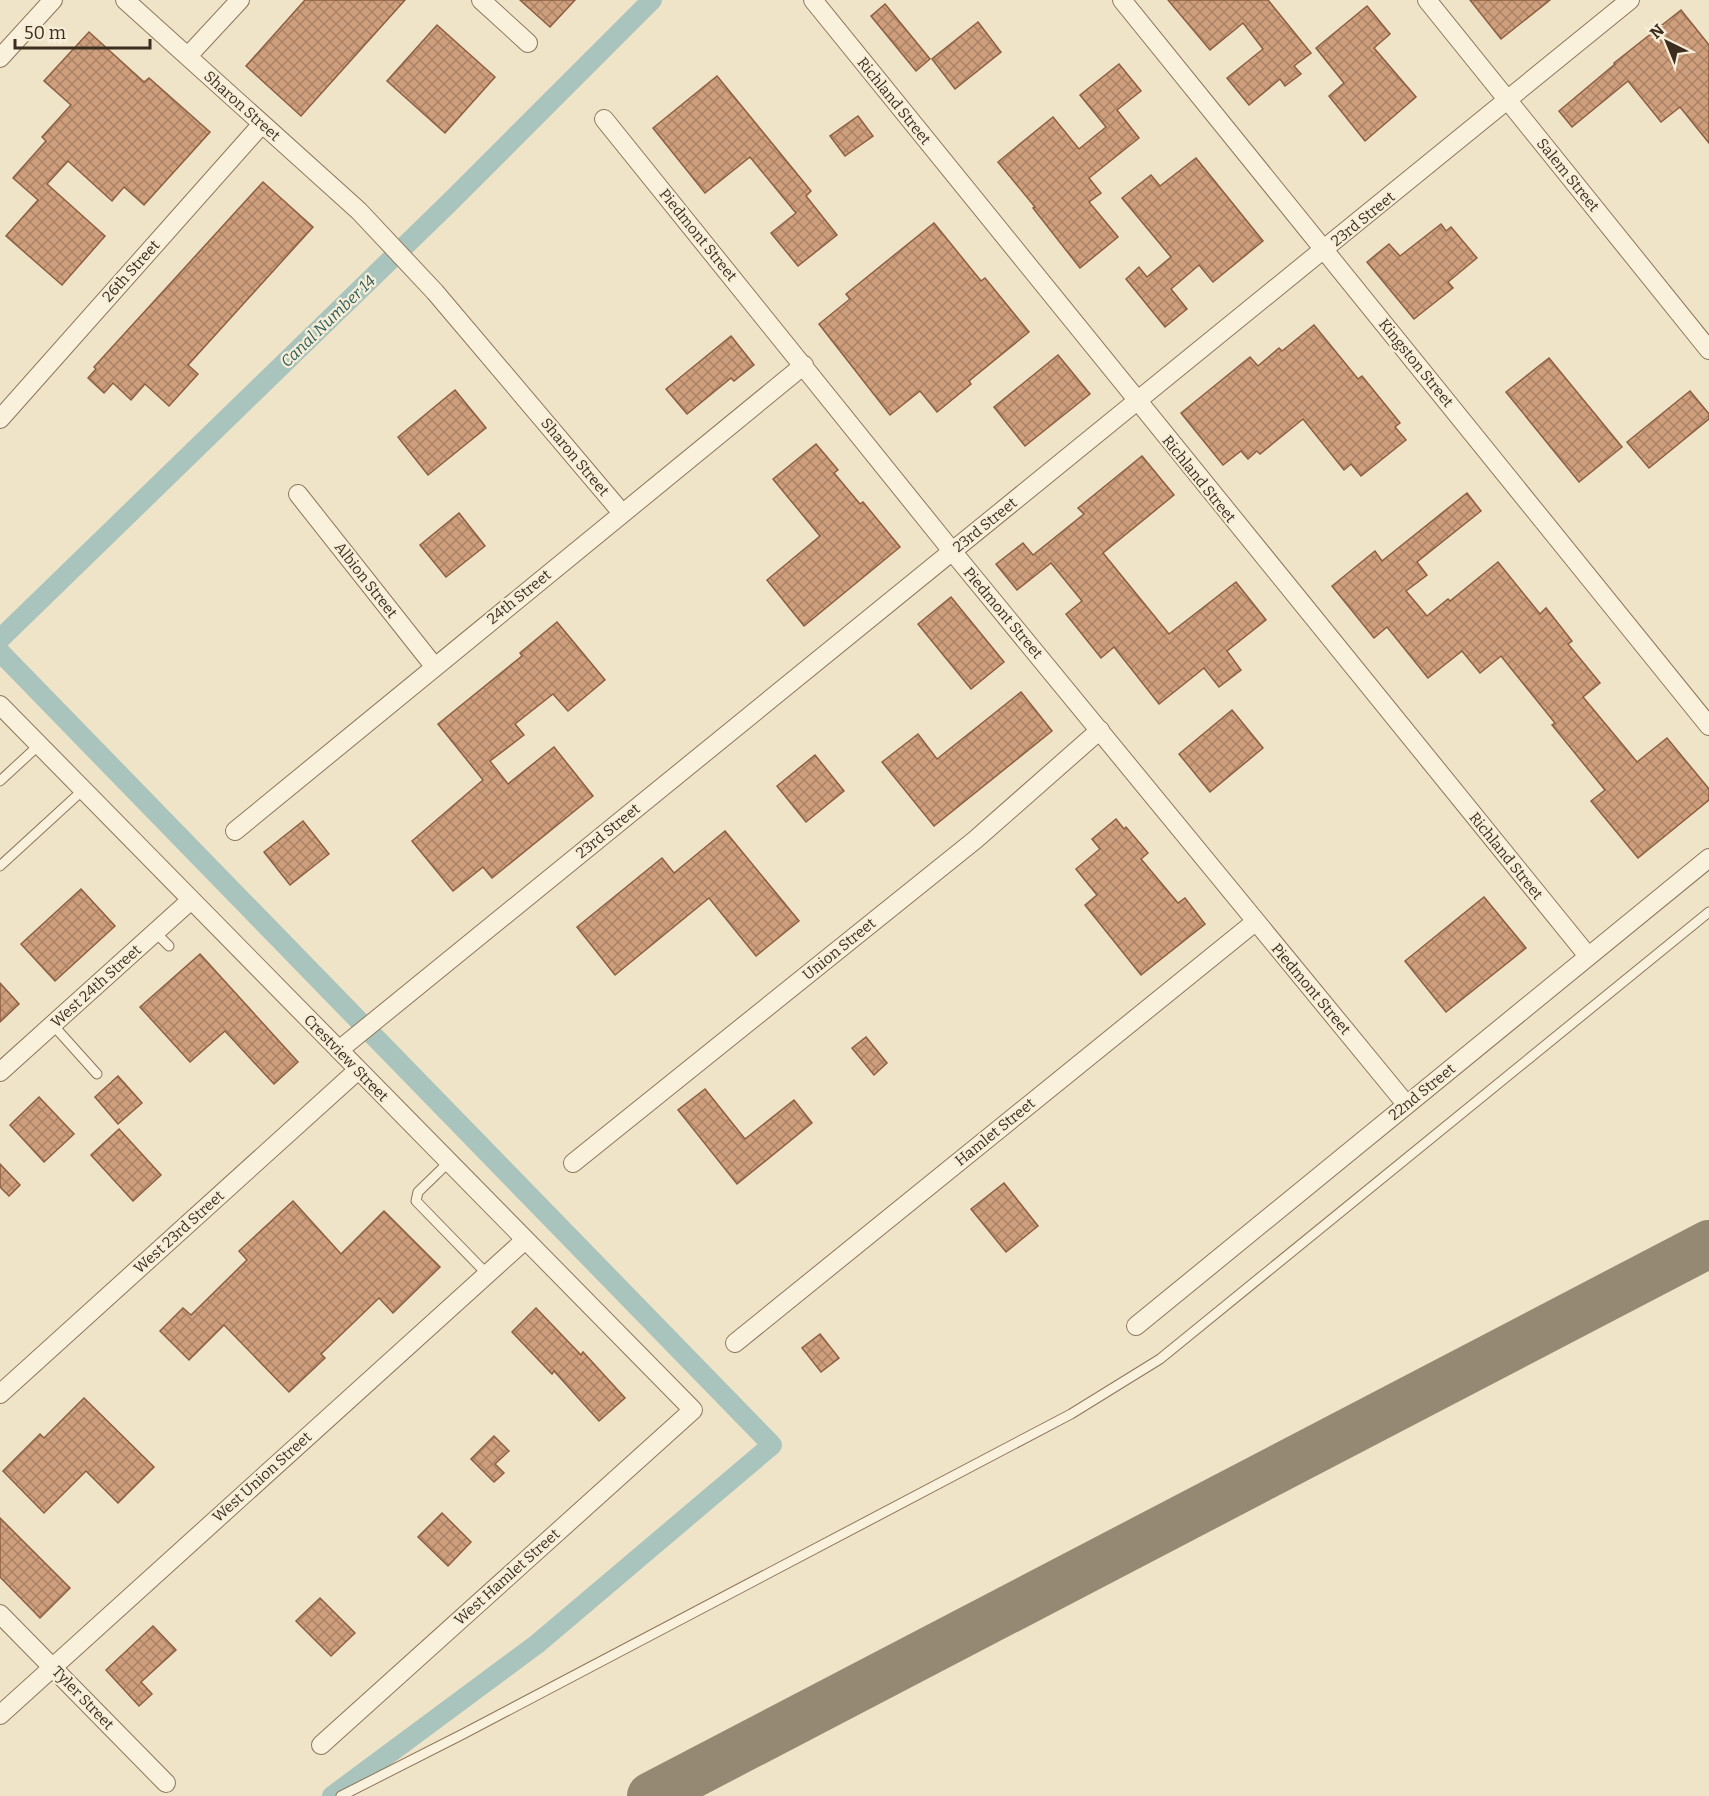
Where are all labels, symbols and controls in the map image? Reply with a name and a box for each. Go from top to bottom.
scale bar [15,12,150,50]
north arrow [1637,12,1697,72]
text: N [1646,20,1668,43]
text: 50 m [24,22,66,44]
street label: Richland Street [853,54,935,149]
street label: Sharon Street [200,67,284,145]
street label: Salem Street [1533,135,1603,216]
street label: Piedmont Street [655,185,741,285]
street label: 23rd Street [1327,187,1399,250]
street label: 26th Street [99,236,164,306]
water label: Canal Number 14 [277,271,379,371]
street label: Kingston Street [1375,315,1457,411]
street label: Sharon Street [537,414,613,500]
street label: Richland Street [1158,432,1240,527]
street label: 23rd Street [949,493,1021,556]
street label: Albion Street [331,538,402,622]
street label: Piedmont Street [960,564,1047,663]
street label: 24th Street [483,565,555,628]
street label: 23rd Street [572,799,644,862]
street label: Richland Street [1465,809,1547,904]
street label: Union Street [799,914,880,984]
street label: West 24th Street [47,940,145,1031]
street label: Piedmont Street [1268,940,1355,1039]
street label: Crestview Street [300,1011,392,1106]
street label: 22nd Street [1385,1059,1459,1124]
street label: Hamlet Street [951,1094,1039,1170]
street label: West 23rd Street [130,1186,228,1277]
street label: West Union Street [209,1428,316,1526]
street label: West Hamlet Street [451,1525,564,1629]
street label: Tyler Street [48,1663,118,1734]

